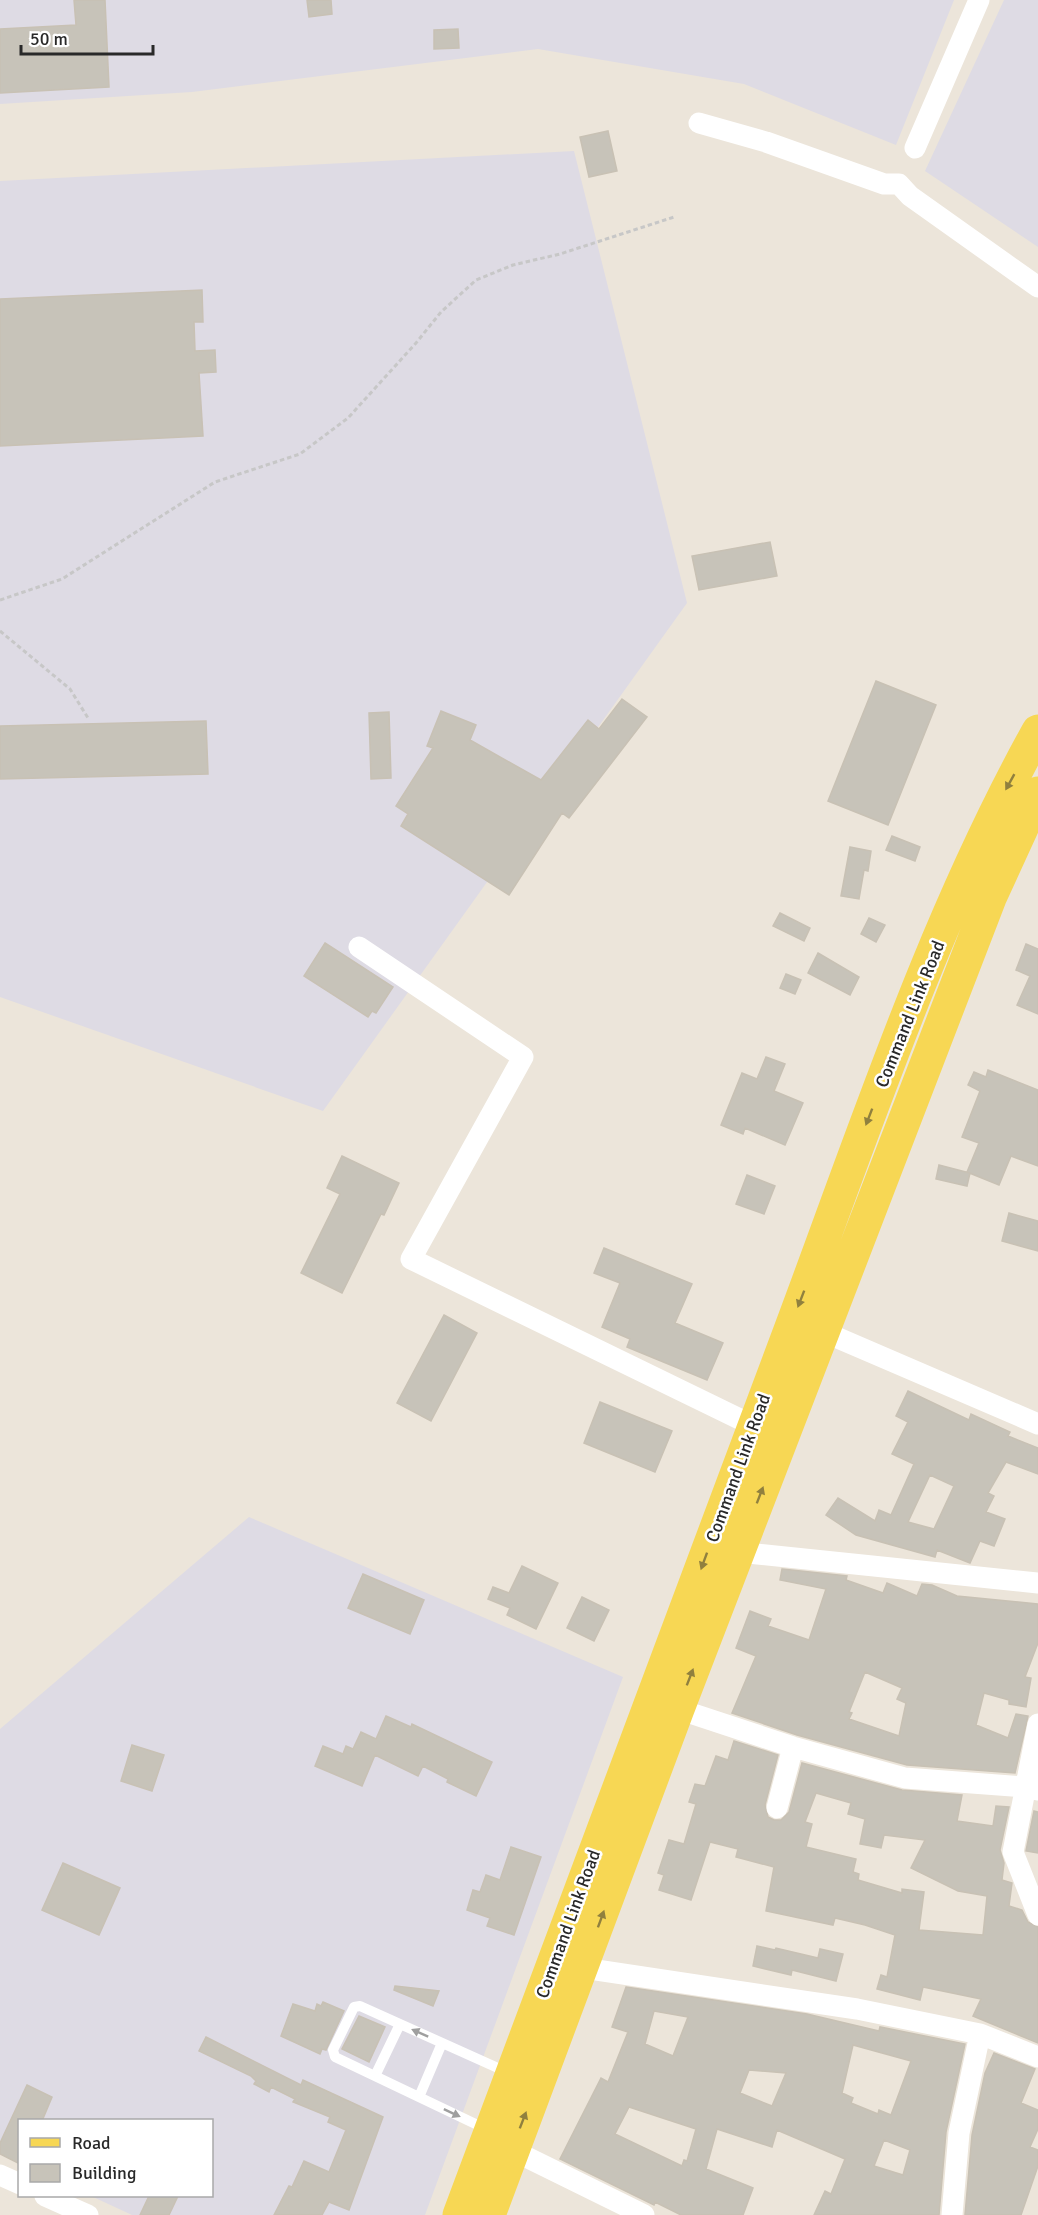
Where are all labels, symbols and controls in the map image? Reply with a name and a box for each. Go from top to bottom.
scale bar [21,18,153,56]
text: 50 m [30,28,68,50]
one-way arrow [1004,774,1015,790]
street label: Command Link Road [870,937,950,1091]
one-way arrow [864,1108,874,1126]
one-way arrow [796,1291,806,1309]
street label: Command Link Road [701,1391,775,1545]
one-way arrow [756,1486,765,1504]
one-way arrow [698,1552,708,1570]
one-way arrow [686,1668,695,1686]
street label: Command Link Road [531,1847,605,2001]
one-way arrow [596,1910,606,1928]
one-way arrow [411,2028,429,2038]
one-way arrow [444,2109,461,2118]
one-way arrow [518,2111,528,2129]
legend [18,2119,213,2197]
text: Road [72,2132,111,2154]
text: Building [72,2162,136,2184]

